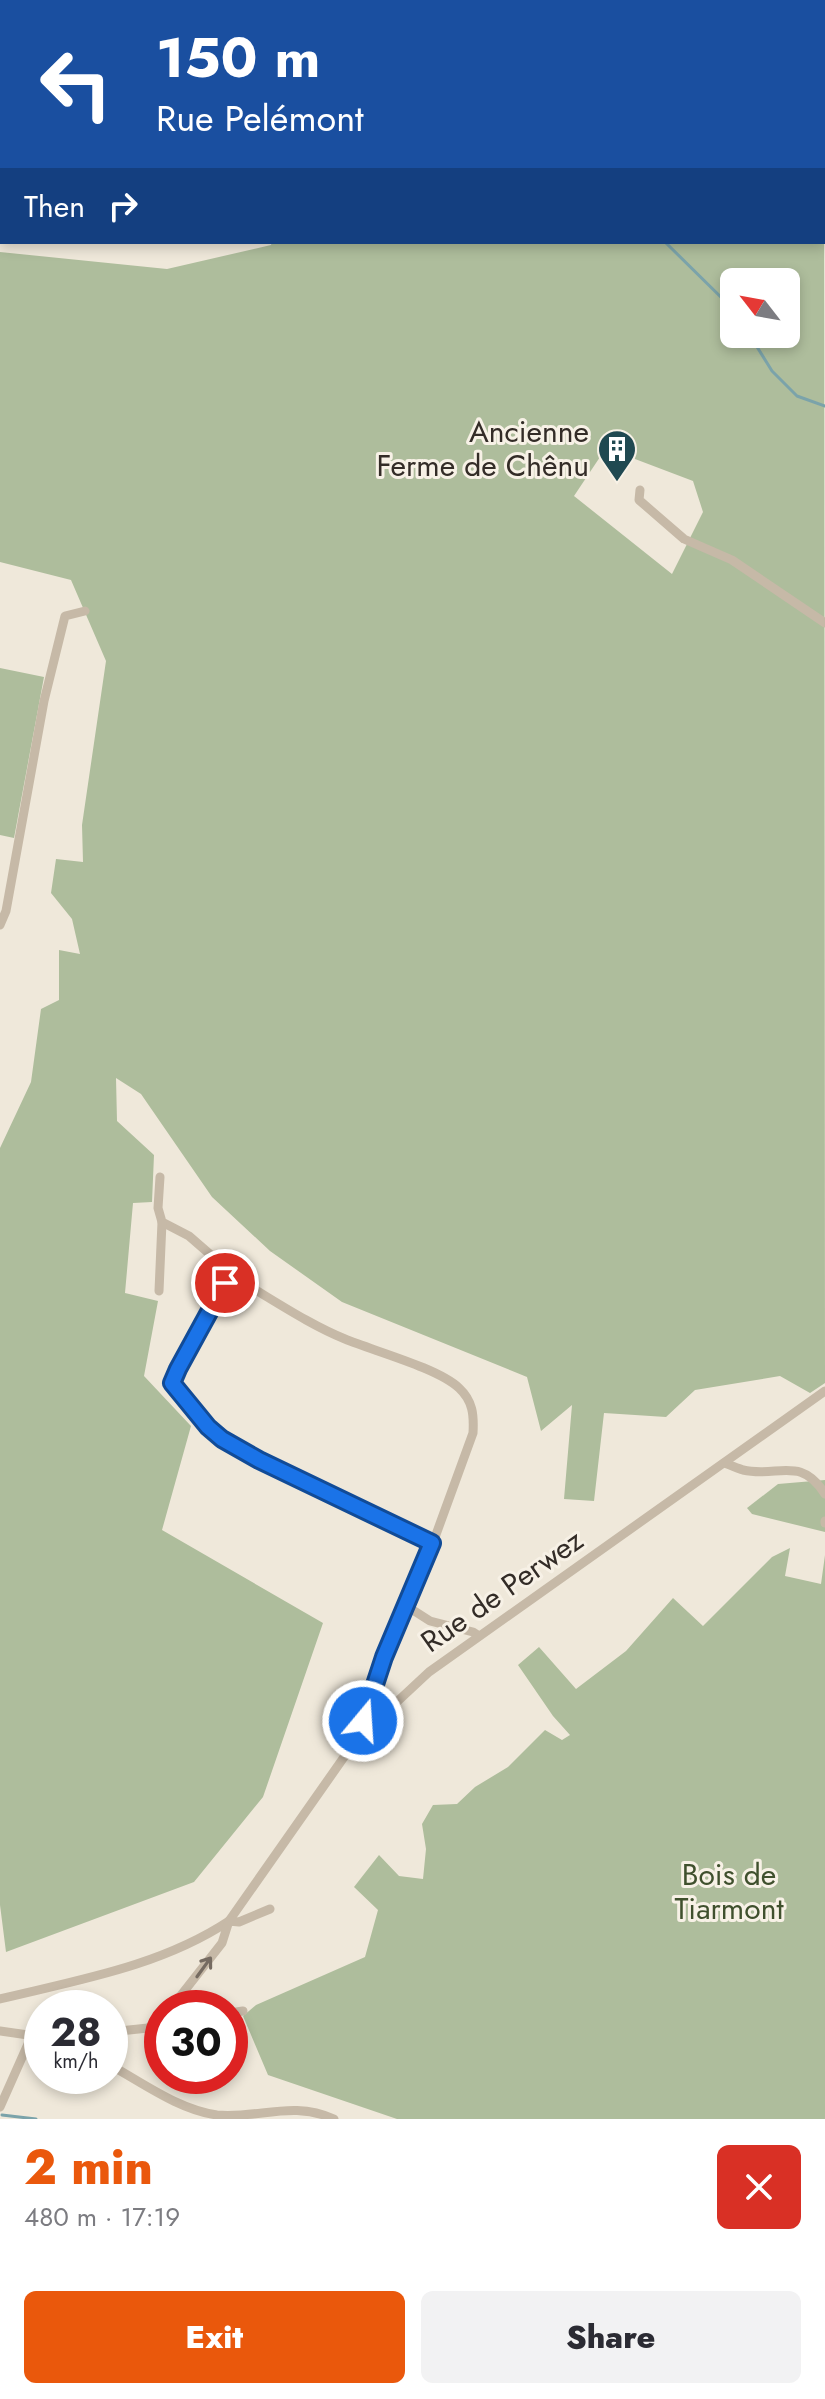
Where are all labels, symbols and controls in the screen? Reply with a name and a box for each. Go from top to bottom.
text: 150 m [156,17,320,98]
icon: left [24,32,128,136]
text: Rue Pelémont [156,92,364,144]
icon: right [101,184,145,228]
text: Then [24,185,85,228]
north arrow [720,268,800,348]
map controls [720,268,800,348]
place label: Ancienne Ferme de Chênu [377,410,589,487]
building icon: Ancienne Ferme de Chênu [596,428,638,483]
pin [191,1249,259,1317]
icon: arrive [203,1261,247,1305]
street label: Rue de Perwez [412,1519,592,1663]
position arrow [321,1679,405,1763]
park label: Bois de Tiarmont [674,1853,784,1930]
one-way arrow [196,1956,212,1978]
speed limit sign: 30 [144,1990,248,2094]
text: 28 [50,2003,102,2061]
text: km/h [53,2047,99,2076]
text: 2 min [24,2133,153,2202]
button: close [717,2145,801,2229]
text: 480 m · 17:19 [24,2198,180,2236]
button: Exit [24,2291,405,2383]
button: Share [421,2291,801,2383]

